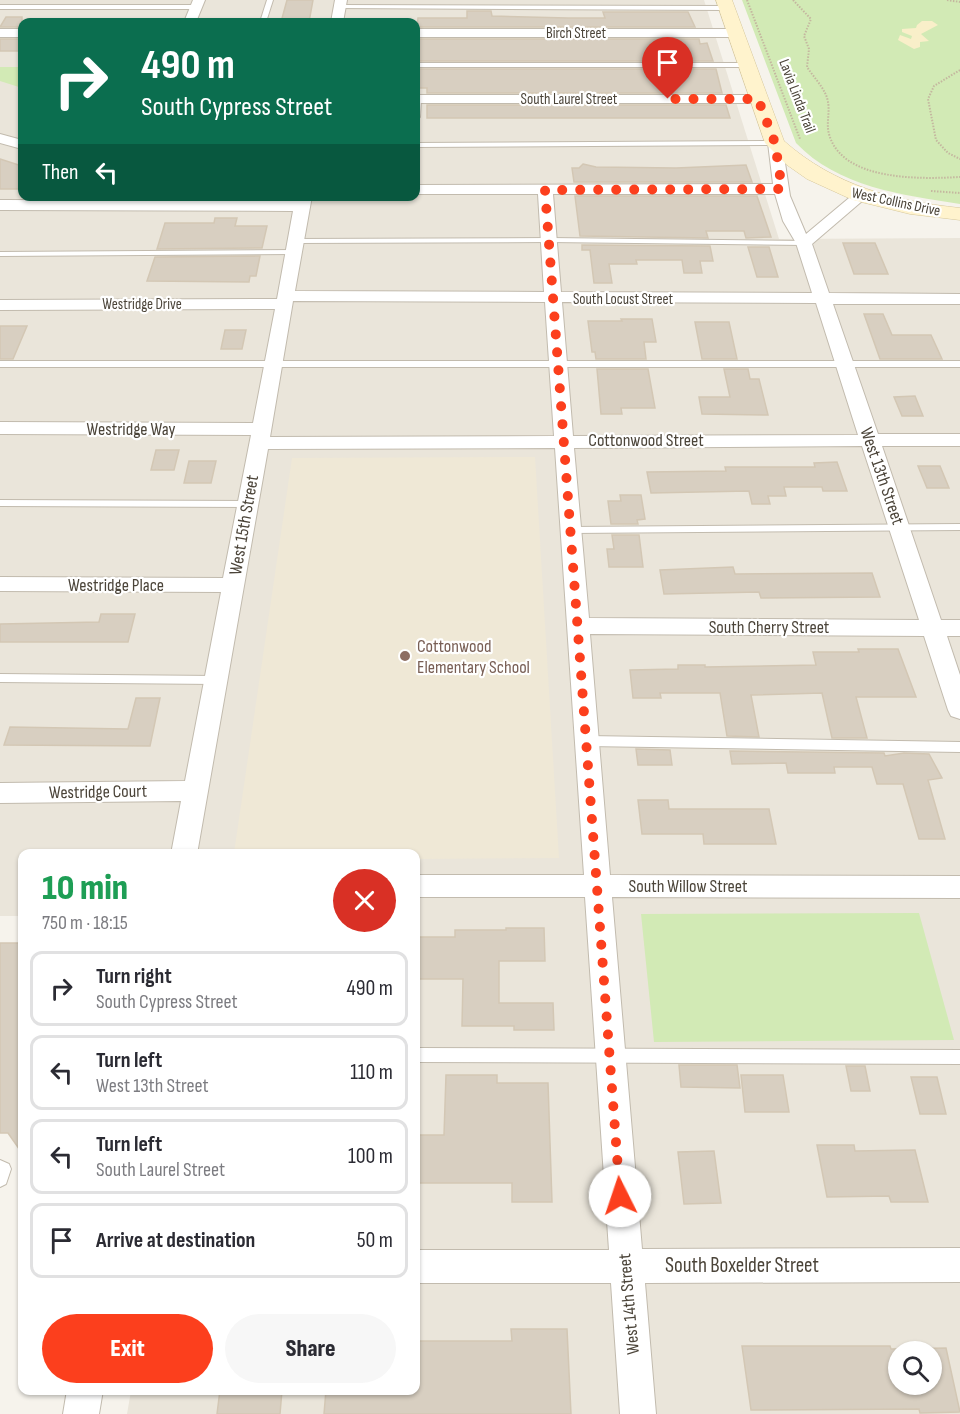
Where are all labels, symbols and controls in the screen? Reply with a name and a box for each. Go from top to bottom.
street label: Birch Street [546,24,606,43]
pin [642,37,693,99]
text: 490 m [141,40,235,91]
icon: right [42,42,120,120]
icon: arrive [651,46,684,79]
street label: Lavia Linda Trail [774,56,820,136]
street label: South Laurel Street [521,90,618,109]
text: South Cypress Street [141,91,332,123]
icon: left [90,156,123,189]
text: Then [42,159,78,186]
street label: West Collins Drive [850,183,942,221]
street label: South Locust Street [573,290,674,309]
street label: Westridge Drive [102,295,182,314]
street label: Westridge Way [87,419,175,440]
street label: West 13th Street [856,425,909,528]
street label: Cottonwood Street [588,430,704,451]
street label: West 15th Street [225,473,263,577]
street label: Westridge Place [68,575,164,596]
street label: South Cherry Street [709,617,830,638]
place label: Cottonwood Elementary School [417,636,530,678]
marker: Cottonwood Elementary School [398,649,412,663]
street label: Westridge Court [49,781,148,803]
text: 10 min [42,867,128,910]
button: close [333,869,396,932]
street label: South Willow Street [629,876,748,897]
text: 750 m · 18:15 [42,911,128,935]
text: Turn right [96,963,172,990]
icon: right [45,972,78,1005]
text: 490 m [347,975,393,1002]
text: South Cypress Street [96,990,238,1014]
text: Turn left [96,1047,162,1074]
icon: left [45,1056,78,1089]
text: 110 m [350,1059,393,1086]
text: West 13th Street [96,1074,209,1098]
text: Turn left [96,1131,162,1158]
icon: left [45,1140,78,1173]
text: 100 m [348,1143,393,1170]
text: South Laurel Street [96,1158,225,1182]
position arrow [588,1164,652,1228]
icon: arrive [45,1224,78,1257]
text: Arrive at destination [96,1227,255,1254]
text: 50 m [357,1227,393,1254]
street label: West 14th Street [614,1252,644,1355]
street label: South Boxelder Street [665,1253,819,1278]
button: Exit [42,1314,213,1383]
button: Share [225,1314,396,1383]
map controls [888,1341,942,1395]
button: search [888,1341,942,1395]

